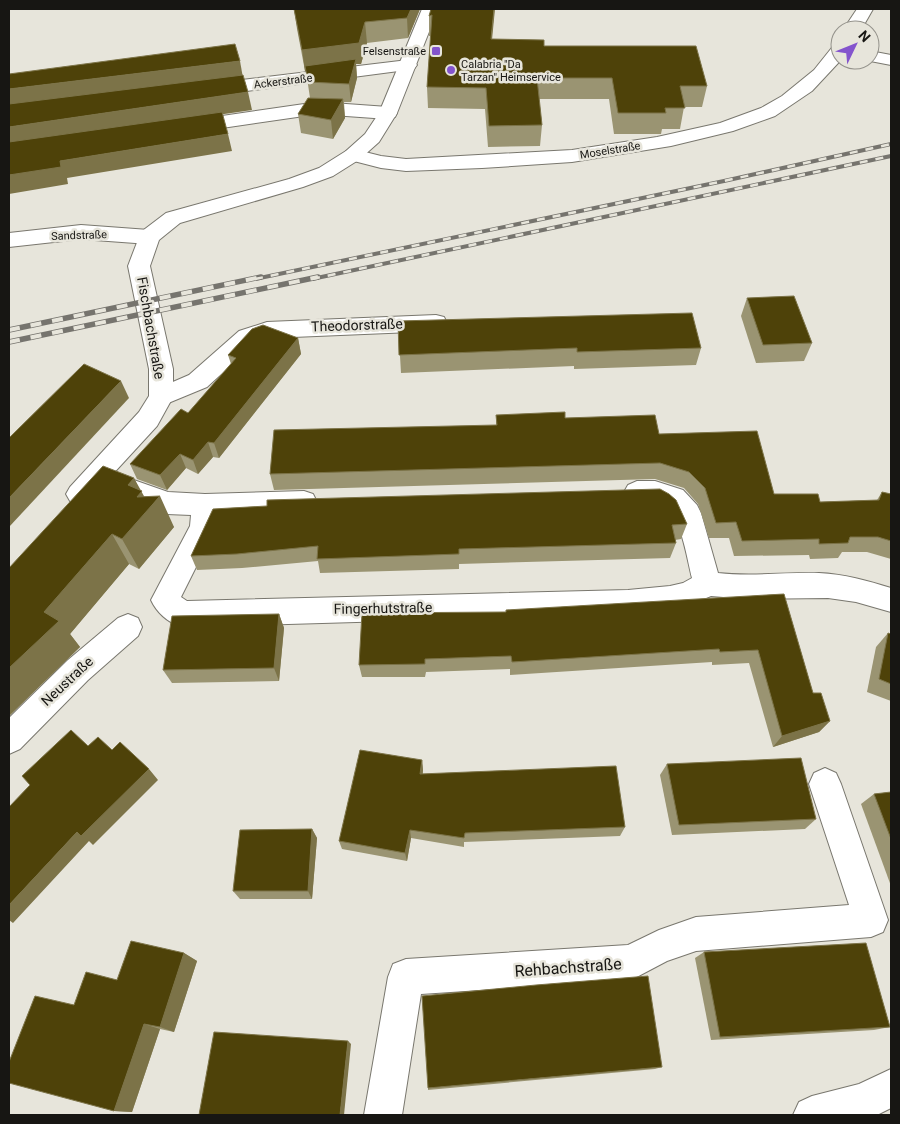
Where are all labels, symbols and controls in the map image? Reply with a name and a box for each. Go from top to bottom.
north arrow [830,20,880,70]
text: N [855,27,874,45]
place label: Felsenstraße [363,45,426,58]
marker: Felsenstraße [430,45,442,57]
place label: Calabria "Da Tarzan" Heimservice [461,58,561,84]
marker: Calabria "Da Tarzan" Heimservice [445,64,457,76]
street label: Ackerstraße [253,71,313,92]
street label: Moselstraße [579,139,641,162]
street label: Sandstraße [51,228,107,243]
street label: Fischbachstraße [134,276,168,380]
street label: Theodorstraße [311,315,403,335]
street label: Fingerhutstraße [334,599,432,617]
street label: Neustraße [38,653,96,709]
street label: Rehbachstraße [514,954,622,981]

